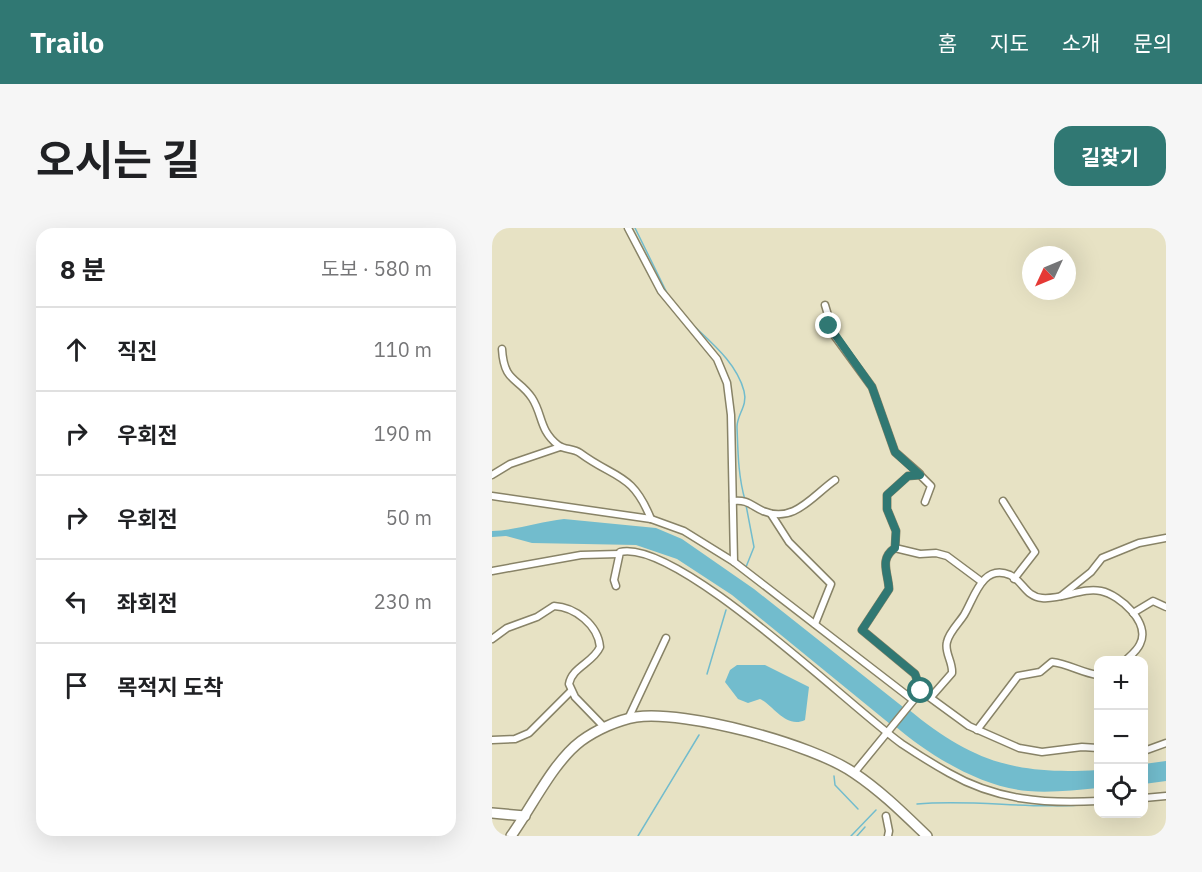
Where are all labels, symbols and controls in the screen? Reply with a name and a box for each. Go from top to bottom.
text: Trailo [30,24,104,61]
text: 홈 [938,29,957,57]
text: 지도 [990,29,1029,57]
text: 소개 [1062,29,1100,57]
text: 문의 [1133,29,1172,57]
button: 길찾기 [1054,126,1166,186]
text: 오시는 길 [36,132,200,187]
north arrow [1022,246,1076,300]
text: 8 분 [60,252,106,286]
text: 도보 · 580 m [321,255,432,282]
route end [815,312,841,338]
icon: ahead [60,333,93,366]
text: 직진 [117,336,157,365]
text: 110 m [374,336,432,363]
icon: right [60,417,93,450]
text: 우회전 [117,420,178,449]
text: 190 m [374,420,432,447]
icon: right [60,501,93,534]
text: 우회전 [117,504,178,533]
text: 50 m [386,504,432,531]
icon: left [60,585,93,618]
text: 좌회전 [117,588,178,617]
text: 230 m [374,588,432,615]
map controls [1094,656,1148,818]
button: + [1094,656,1148,710]
icon: arrive [60,669,93,702]
text: 목적지 도착 [117,672,223,701]
route start [907,677,933,703]
button: − [1094,710,1148,764]
button: locate [1094,764,1148,818]

